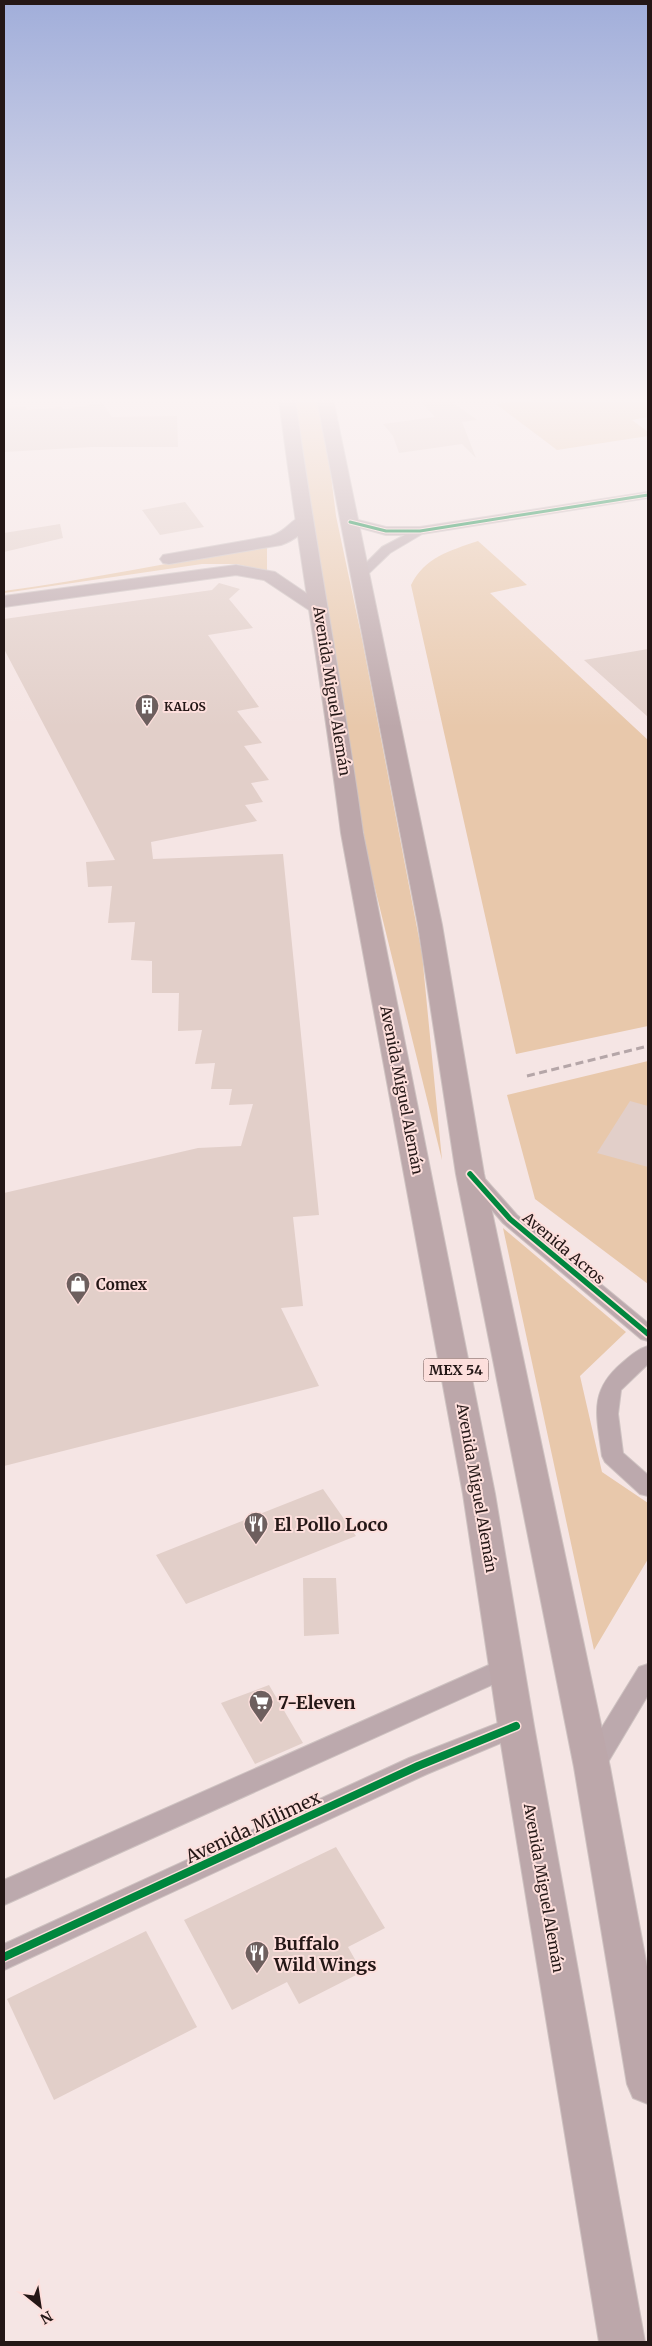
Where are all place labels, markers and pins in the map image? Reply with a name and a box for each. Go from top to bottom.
building icon: KALOS [134,693,160,727]
place label: KALOS [164,699,206,714]
shop icon: Comex [65,1271,91,1305]
place label: Comex [96,1275,148,1294]
restaurant icon: El Pollo Loco [243,1511,269,1545]
place label: El Pollo Loco [274,1513,388,1536]
supermarket icon: 7-Eleven [248,1689,274,1723]
place label: 7-Eleven [278,1691,356,1714]
place label: Buffalo Wild Wings [273,1932,376,1976]
restaurant icon: Buffalo Wild Wings [244,1940,270,1974]

